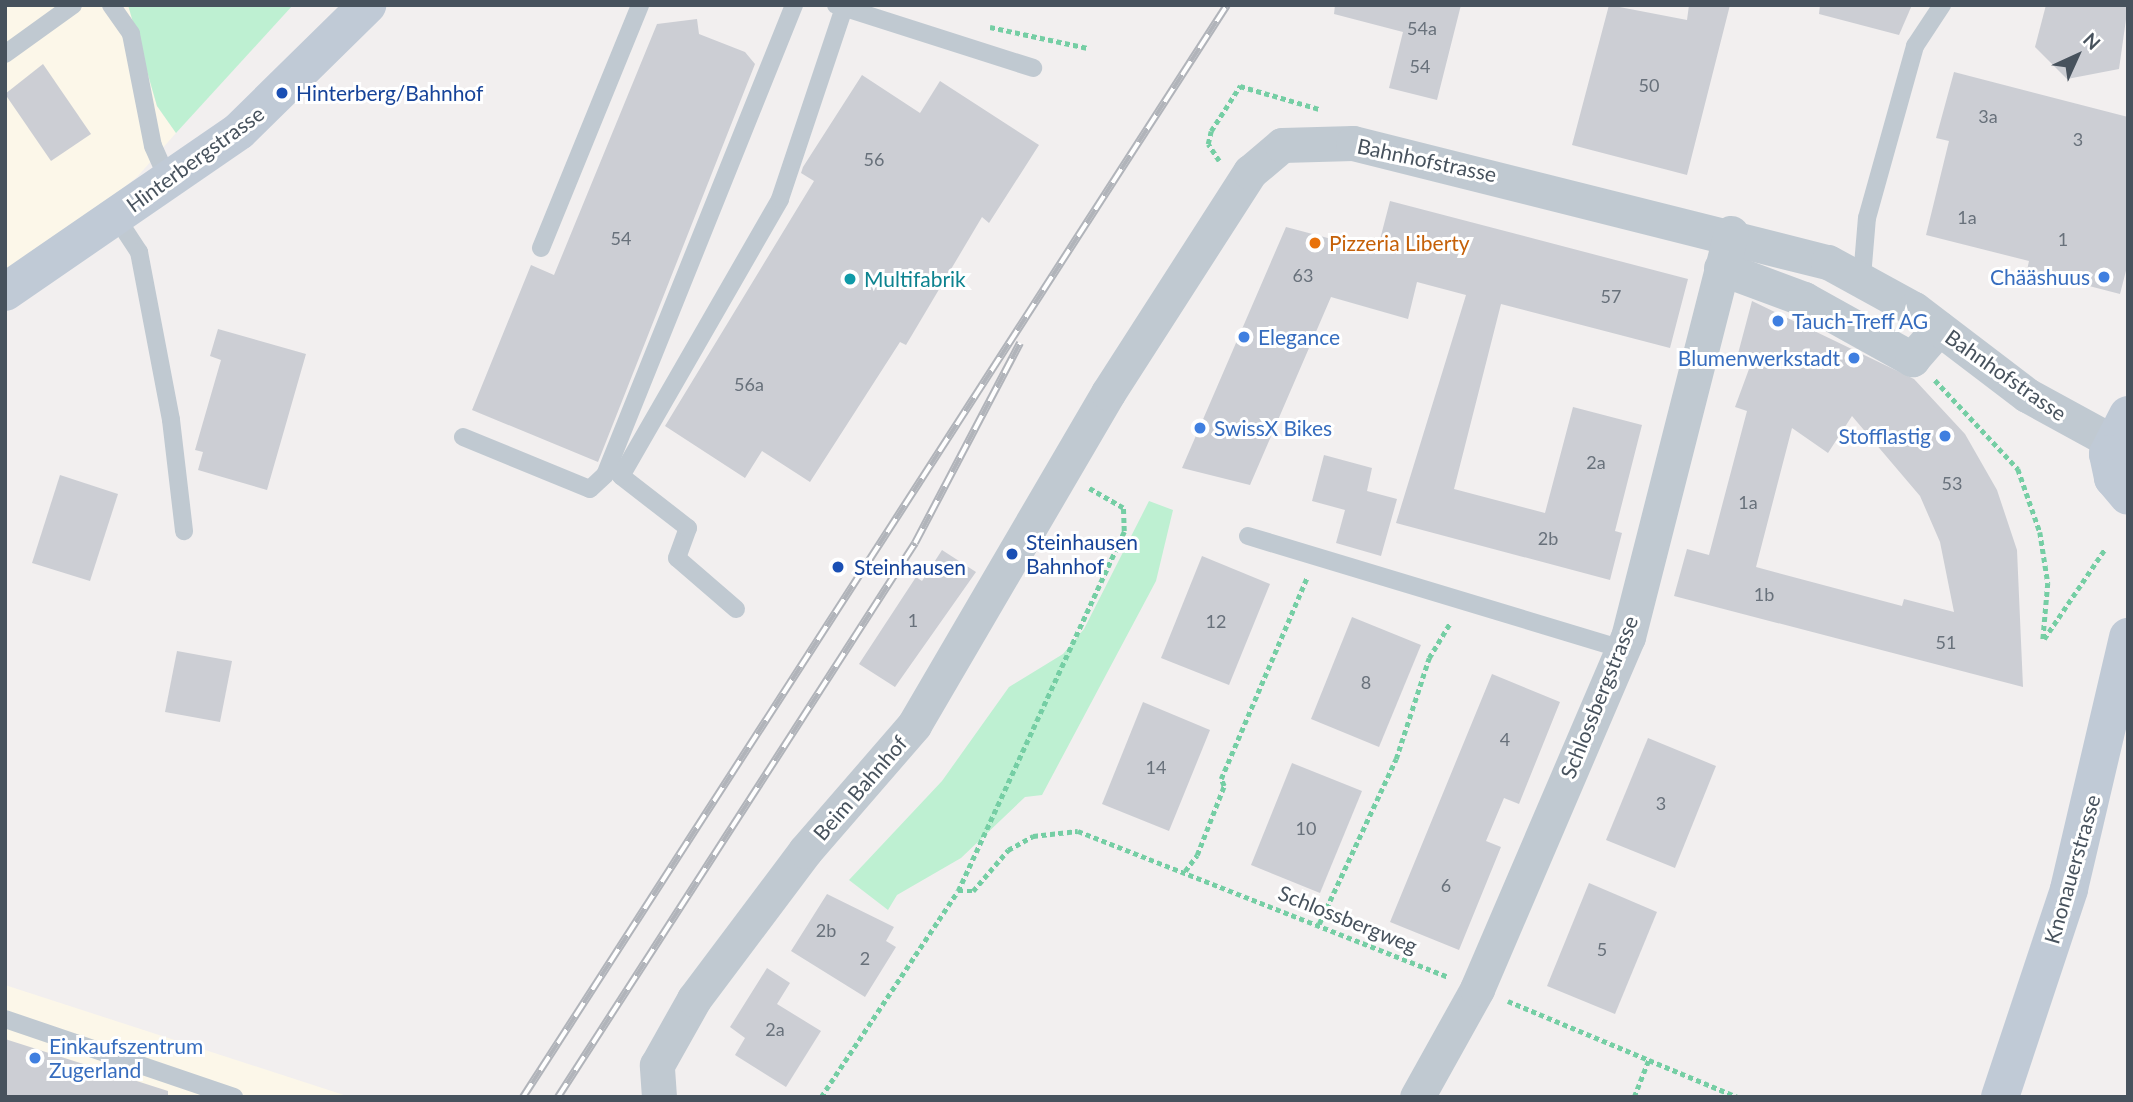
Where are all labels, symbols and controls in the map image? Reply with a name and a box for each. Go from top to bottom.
house number: 54a [1407,17,1437,39]
north arrow [2042,21,2112,91]
text: N [2079,27,2106,54]
house number: 54 [1410,55,1430,77]
house number: 50 [1639,74,1659,96]
place label: Hinterberg/Bahnhof [296,80,483,106]
marker: Hinterberg/Bahnhof [274,85,290,101]
street label: Hinterbergstrasse [121,101,269,217]
house number: 3a [1978,105,1998,127]
house number: 3 [2073,128,2083,150]
street label: Bahnhofstrasse [1355,133,1499,187]
house number: 56 [864,148,884,170]
house number: 1a [1957,206,1977,228]
house number: 54 [611,227,631,249]
house number: 1 [2058,228,2068,250]
place label: Pizzeria Liberty [1329,230,1470,256]
marker: Pizzeria Liberty [1307,235,1323,251]
house number: 63 [1293,264,1313,286]
place label: Chääshuus [1990,264,2090,290]
place label: Multifabrik [864,266,966,292]
marker: Chääshuus [2096,269,2112,285]
marker: Multifabrik [842,271,858,287]
house number: 57 [1601,285,1621,307]
place label: Tauch-Treff AG [1792,308,1929,334]
marker: Tauch-Treff AG [1770,313,1786,329]
place label: Elegance [1258,324,1340,350]
street label: Bahnhofstrasse [1941,324,2071,426]
marker: Elegance [1236,329,1252,345]
place label: Blumenwerkstadt [1678,345,1840,371]
marker: Blumenwerkstadt [1846,350,1862,366]
house number: 56a [734,373,764,395]
place label: SwissX Bikes [1214,415,1332,441]
marker: SwissX Bikes [1192,420,1208,436]
place label: Stofflastig [1839,423,1931,449]
marker: Stofflastig [1937,428,1953,444]
house number: 2a [1586,451,1606,473]
house number: 53 [1942,472,1962,494]
house number: 1a [1738,491,1758,513]
house number: 2b [1538,527,1558,549]
place label: Steinhausen Bahnhof [1026,529,1138,579]
marker: Steinhausen Bahnhof [1004,546,1020,562]
place label: Steinhausen [854,554,966,580]
marker: Steinhausen [828,557,848,577]
house number: 1b [1754,583,1774,605]
house number: 1 [908,609,918,631]
house number: 12 [1206,610,1226,632]
street label: Schlossbergstrasse [1555,612,1643,782]
house number: 51 [1936,631,1956,653]
house number: 8 [1361,671,1371,693]
house number: 4 [1500,728,1510,750]
street label: Beim Bahnhof [808,731,912,845]
house number: 14 [1146,756,1166,778]
house number: 3 [1656,792,1666,814]
street label: Knonauerstrasse [2039,792,2105,946]
house number: 10 [1296,817,1316,839]
house number: 6 [1441,874,1451,896]
street label: Schlossbergweg [1275,880,1421,958]
house number: 2b [816,919,836,941]
house number: 5 [1597,938,1607,960]
house number: 2 [860,947,870,969]
house number: 2a [765,1018,785,1040]
place label: Einkaufszentrum Zugerland [49,1033,203,1083]
marker: Einkaufszentrum Zugerland [27,1050,43,1066]

